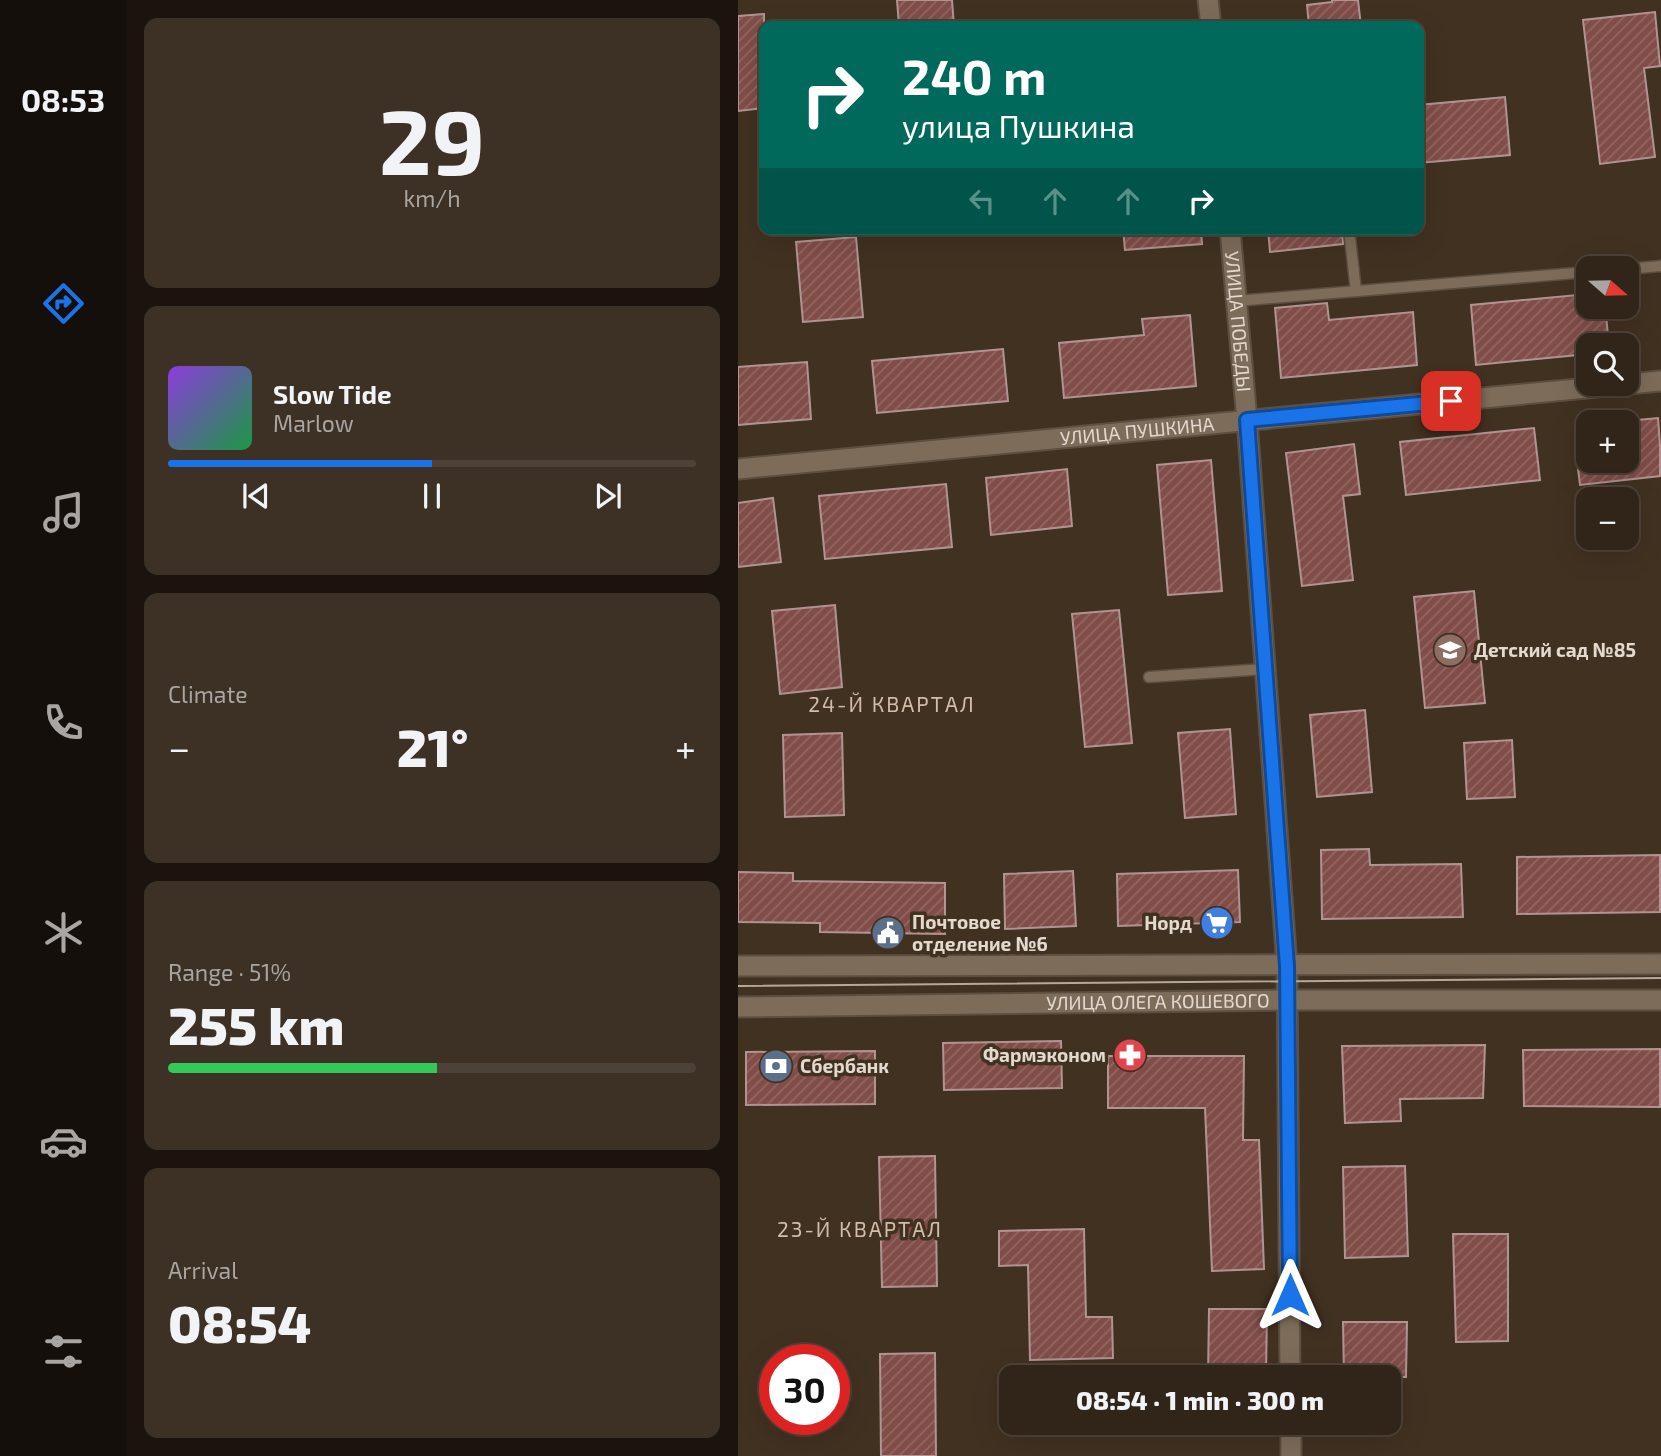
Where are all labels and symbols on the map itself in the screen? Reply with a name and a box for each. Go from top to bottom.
street label: УЛИЦА ПОБЕДЫ [1221,250,1256,393]
north arrow [1576,256,1639,318]
pin [1421,371,1481,431]
street label: УЛИЦА ПУШКИНА [1059,412,1215,449]
school or university icon: Детский сад №85 [1431,631,1469,669]
place label: Детский сад №85 [1474,638,1636,661]
district label: 24-Й КВАРТАЛ [808,691,976,716]
supermarket icon: Норд [1198,904,1236,942]
place label: Почтовое отделение №6 [912,910,1048,955]
place label: Норд [1144,911,1192,934]
public building icon: Почтовое отделение №6 [869,914,907,952]
street label: УЛИЦА ОЛЕГА КОШЕВОГО [1046,988,1270,1014]
pharmacy icon: Фармэконом [1111,1036,1149,1074]
place label: Фармэконом [983,1043,1106,1066]
bank icon: Сбербанк [757,1047,795,1085]
place label: Сбербанк [800,1054,889,1077]
district label: 23-Й КВАРТАЛ [777,1216,943,1241]
position arrow [1253,1258,1327,1332]
speed limit sign: 30 [759,1344,850,1435]

